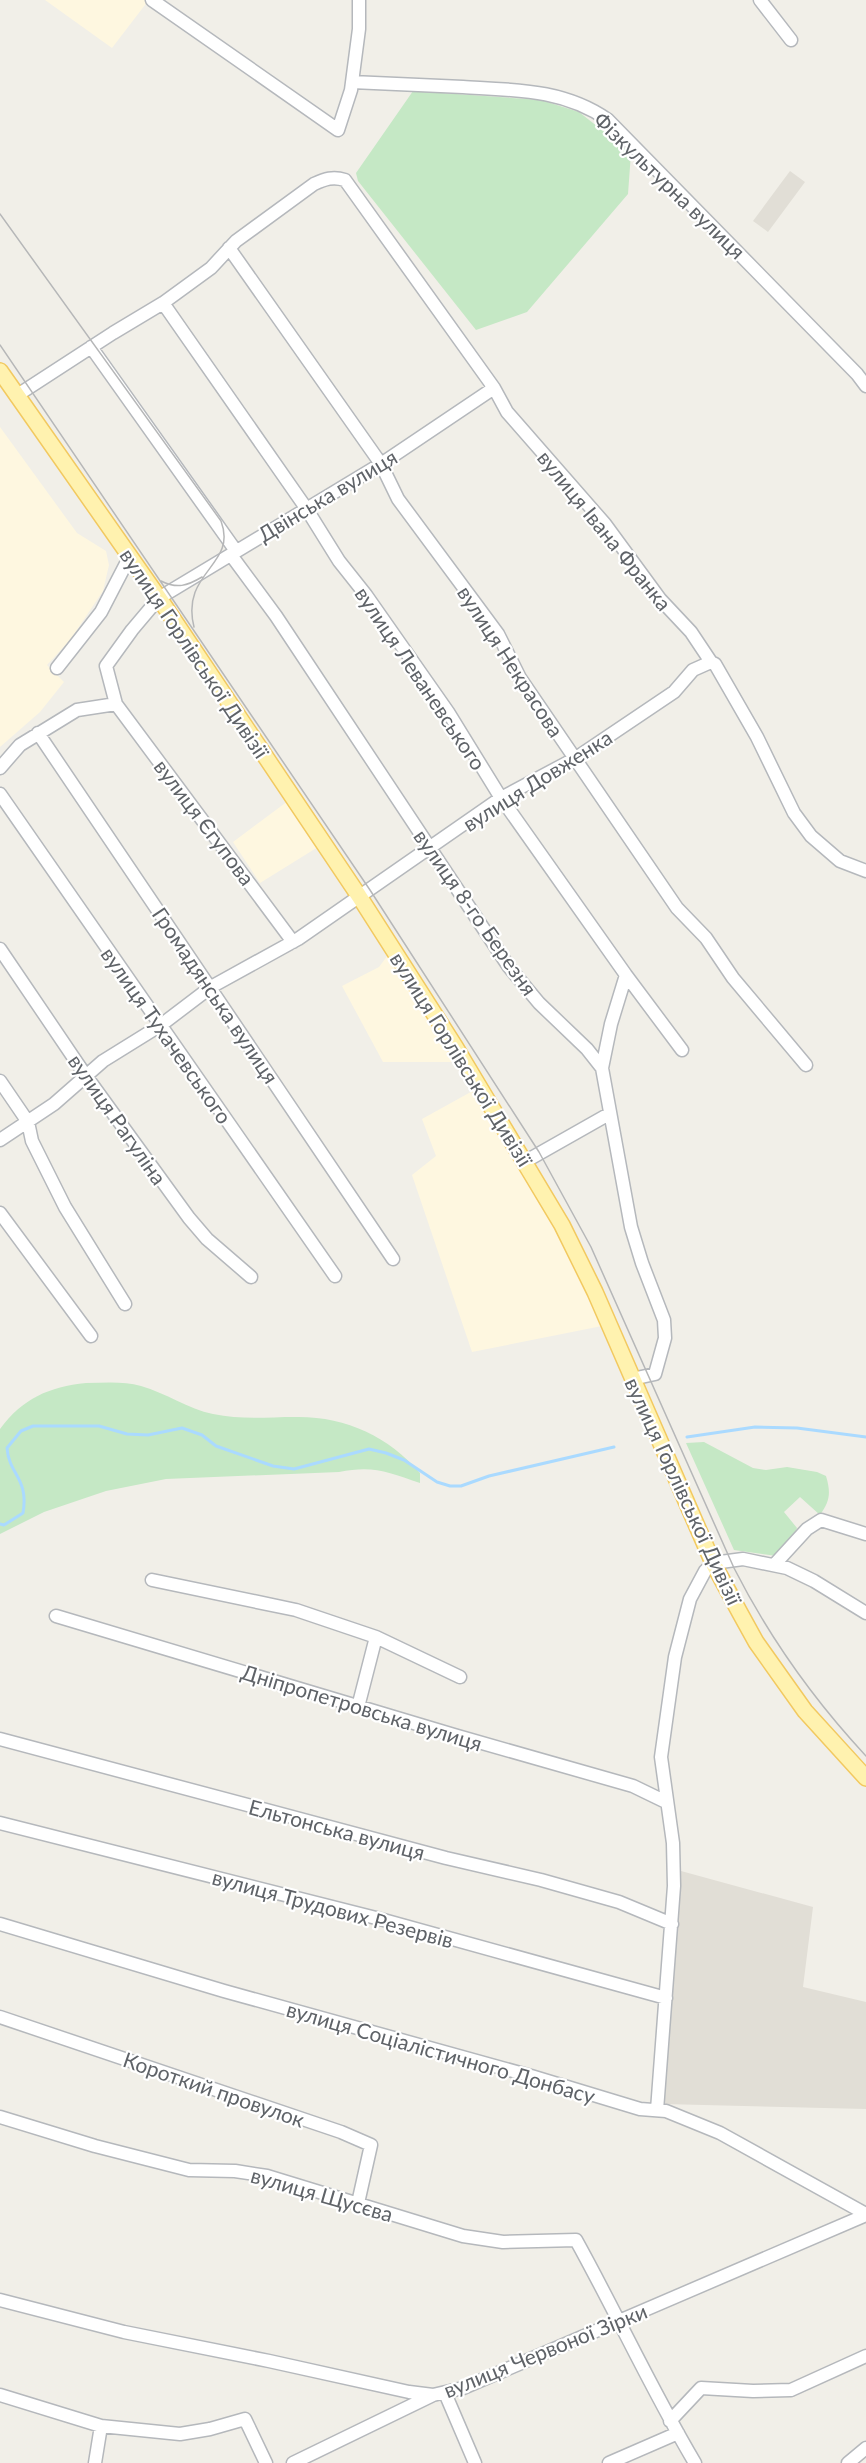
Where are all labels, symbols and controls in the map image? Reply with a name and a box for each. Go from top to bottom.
street label: Фізкультурна вулиця [589,106,751,264]
street label: Двінська вулиця [253,444,401,546]
street label: вулиця Івана Франка [533,445,677,615]
street label: вулиця Горлівської Дивізії [115,543,275,764]
street label: вулиця Некрасова [453,581,569,741]
street label: вулиця Леваневського [350,582,492,774]
street label: вулиця Довженка [458,724,616,836]
street label: вулиця Єгупова [150,754,260,890]
street label: вулиця 8-го Березня [409,824,543,1000]
street label: Громадянська вулиця [148,902,284,1088]
street label: вулиця Тухачевського [97,942,238,1128]
street label: вулиця Горлівської Дивізії [386,947,539,1172]
street label: вулиця Рагуліна [64,1049,172,1189]
street label: вулиця Горлівської Дивізії [620,1373,748,1609]
street label: Дніпропетровська вулиця [239,1658,485,1756]
street label: Ельтонська вулиця [246,1793,428,1865]
street label: вулиця Трудових Резервів [210,1864,456,1952]
street label: вулиця Соціалістичного Донбасу [284,1996,598,2108]
street label: Короткий провулок [120,2046,308,2132]
street label: вулиця Щусєва [248,2162,396,2226]
street label: вулиця Червоної Зірки [440,2298,650,2402]

